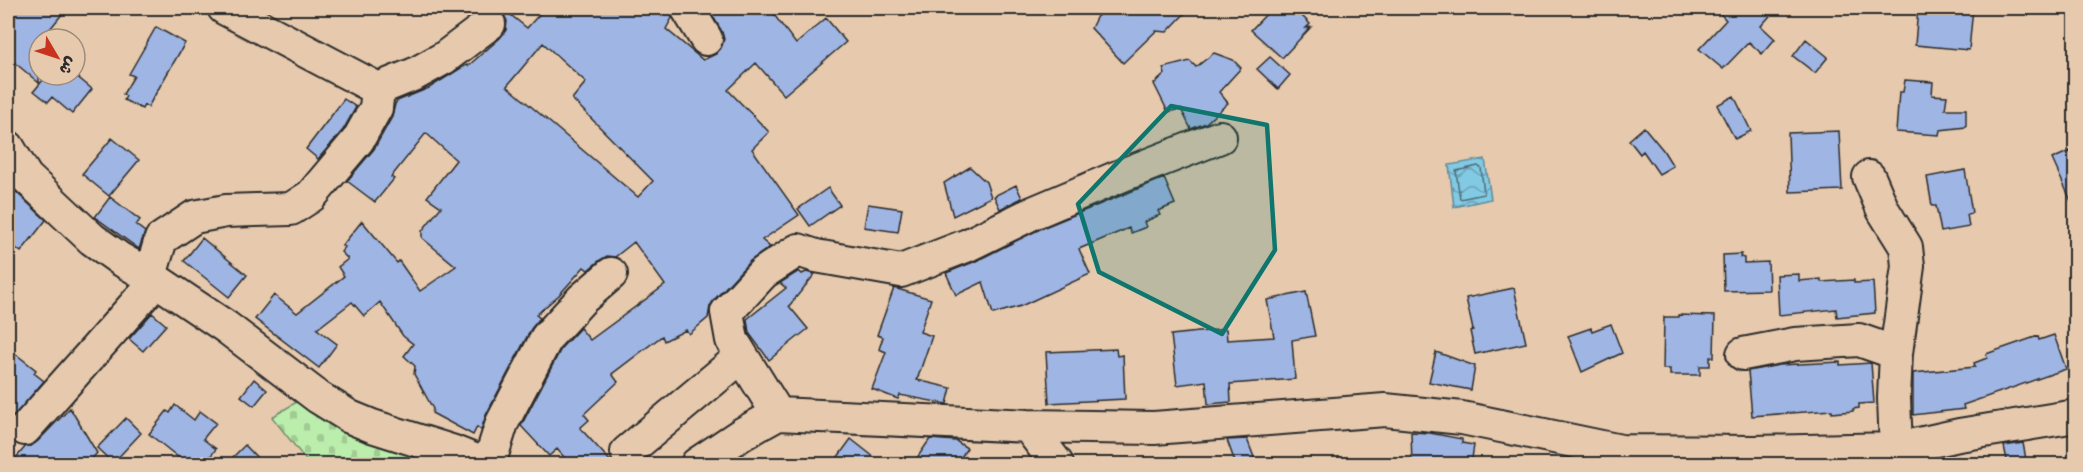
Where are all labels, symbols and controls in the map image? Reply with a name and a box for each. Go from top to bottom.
north arrow [27,27,87,87]
text: ش [52,51,81,79]

